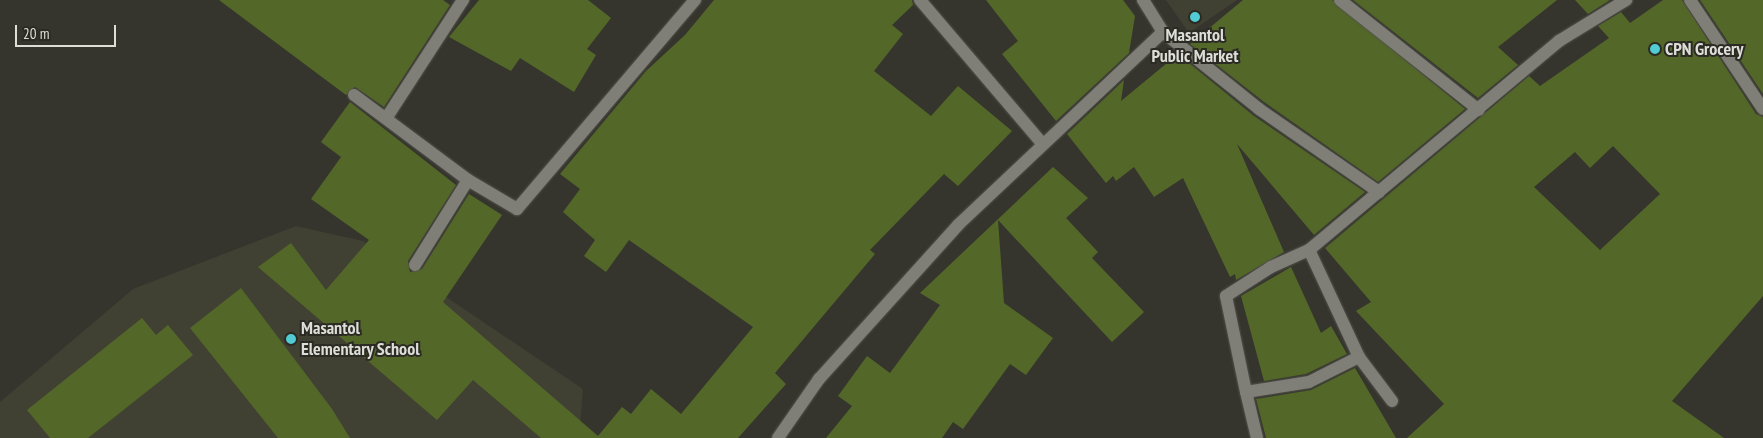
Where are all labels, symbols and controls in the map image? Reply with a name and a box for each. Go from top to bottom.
marker: Masantol Public Market [1189,11,1201,23]
scale bar [18,15,119,47]
text: 20 m [23,24,49,43]
place label: Masantol Public Market [1151,25,1239,68]
place label: CPN Grocery [1665,38,1744,60]
marker: CPN Grocery [1649,43,1661,55]
place label: Masantol Elementary School [301,318,420,360]
marker: Masantol Elementary School [285,333,297,345]

